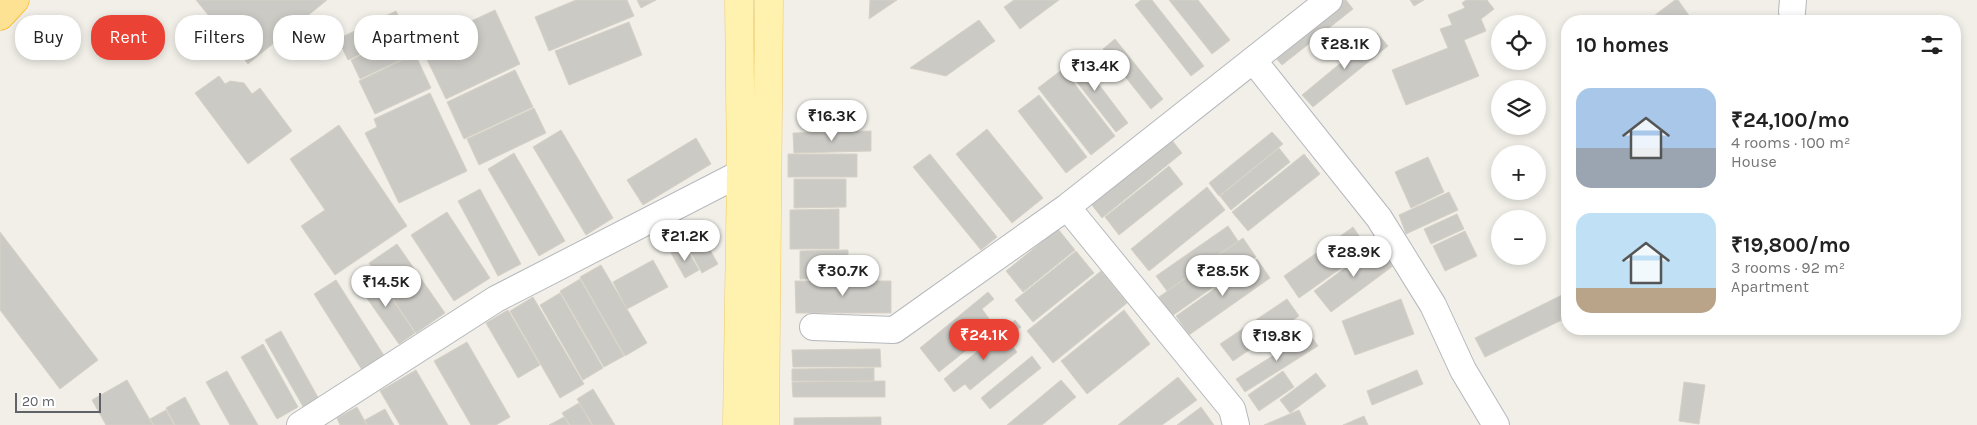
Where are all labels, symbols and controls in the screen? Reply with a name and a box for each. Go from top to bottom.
chip: Buy [15,15,81,60]
chip: Rent [91,15,165,60]
chip: Filters [175,15,263,60]
chip: New [273,15,344,60]
chip: Apartment [354,15,478,60]
map controls [1491,15,1546,265]
button: locate [1491,15,1546,70]
pin: ₹28.1K [1304,28,1386,70]
icon: filters [1918,31,1946,59]
text: 10 homes [1576,33,1669,57]
text: ₹28.1K [1321,34,1369,53]
pin: ₹13.4K [1054,49,1136,92]
text: ₹13.4K [1071,56,1119,75]
button: layers [1491,80,1546,135]
pin: ₹16.3K [791,100,873,142]
text: ₹16.3K [808,106,856,125]
icon: home [1616,108,1676,168]
text: ₹24,100/mo [1731,108,1849,132]
text: 4 rooms · 100 m² [1731,133,1850,152]
button: + [1491,145,1546,200]
text: House [1731,152,1777,171]
button: − [1491,210,1546,265]
pin: ₹21.2K [644,220,726,262]
text: ₹21.2K [661,226,709,245]
icon: home [1616,233,1676,293]
text: ₹19,800/mo [1731,233,1850,257]
pin: ₹28.9K [1313,236,1395,278]
text: ₹28.9K [1328,242,1380,261]
pin: ₹30.7K [802,254,884,297]
pin: ₹28.5K [1182,254,1264,297]
text: 3 rooms · 92 m² [1731,258,1845,277]
text: ₹30.7K [817,261,869,280]
text: ₹28.5K [1197,261,1249,280]
pin: ₹14.5K [345,266,427,308]
text: ₹14.5K [362,272,410,291]
text: Apartment [1731,277,1809,296]
pin: ₹24.1K [943,318,1025,361]
pin: ₹19.8K [1236,320,1318,362]
text: ₹24.1K [960,325,1008,344]
text: ₹19.8K [1253,326,1301,345]
scale bar [15,390,101,413]
text: 20 m [22,393,55,410]

